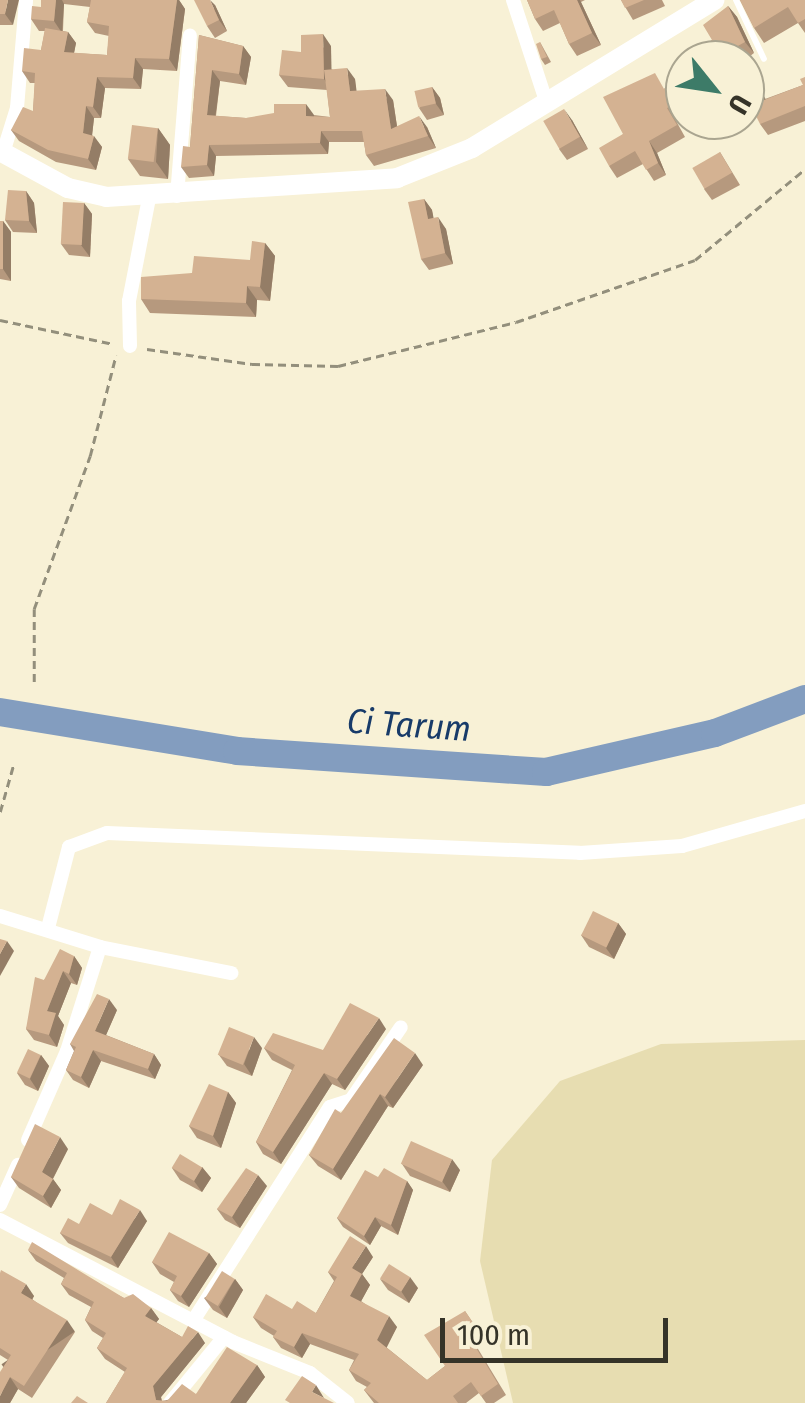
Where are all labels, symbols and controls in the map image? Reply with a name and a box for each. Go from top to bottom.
north arrow [665,40,765,140]
text: U [721,89,758,120]
water label: Ci Tarum [346,700,472,750]
scale bar [445,1298,672,1360]
text: 100 m [457,1317,530,1353]

